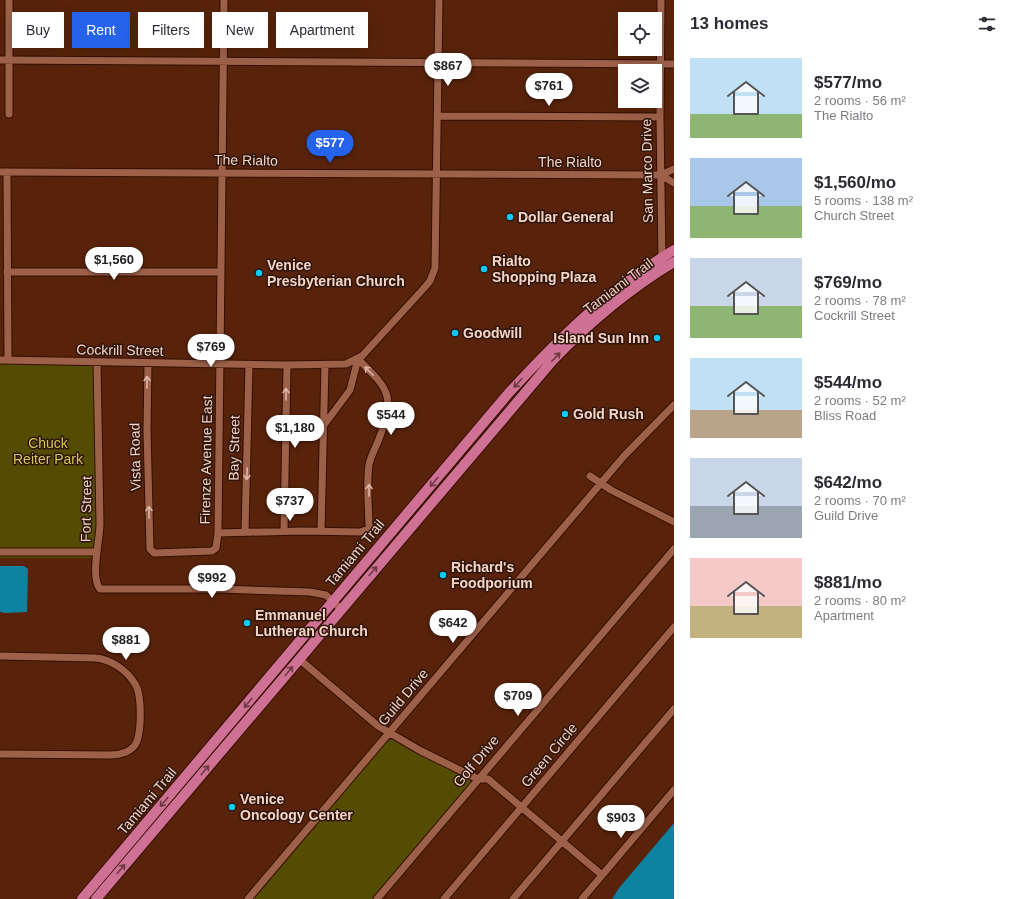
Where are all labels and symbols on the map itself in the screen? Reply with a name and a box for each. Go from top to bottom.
pin: $867 [424,53,472,87]
pin: $761 [525,73,573,107]
street label: San Marco Drive [638,119,656,223]
pin: $577 [306,130,354,164]
street label: The Rialto [214,151,278,169]
street label: The Rialto [538,154,602,170]
place label: Dollar General [518,209,614,225]
marker: Dollar General [505,212,515,222]
pin: $1,560 [81,247,147,281]
place label: Rialto Shopping Plaza [492,253,596,285]
street label: Tamiami Trail [580,255,656,317]
place label: Venice Presbyterian Church [267,257,405,289]
marker: Rialto Shopping Plaza [479,264,489,274]
marker: Venice Presbyterian Church [254,268,264,278]
place label: Goodwill [463,325,522,341]
marker: Goodwill [450,328,460,338]
place label: Island Sun Inn [553,330,649,346]
marker: Island Sun Inn [652,333,662,343]
pin: $769 [187,334,235,368]
street label: Cockrill Street [76,341,164,359]
one-way arrow [551,352,561,362]
one-way arrow [364,366,374,376]
one-way arrow [144,376,151,389]
one-way arrow [513,378,523,388]
one-way arrow [282,388,290,401]
street label: Firenze Avenue East [197,395,215,525]
pin: $544 [367,402,415,436]
place label: Gold Rush [573,406,644,422]
marker: Gold Rush [560,409,570,419]
street label: Bay Street [225,415,243,481]
pin: $1,180 [262,415,328,449]
street label: Vista Road [126,423,144,491]
park label: Chuck Reiter Park [13,435,84,467]
one-way arrow [243,467,251,480]
street label: Fort Street [77,476,95,542]
one-way arrow [429,477,438,487]
one-way arrow [365,484,373,497]
pin: $737 [266,488,314,522]
one-way arrow [145,506,153,519]
street label: Tamiami Trail [322,516,388,590]
place label: Richard's Foodporium [451,559,533,591]
pin: $992 [188,565,236,599]
one-way arrow [368,566,377,577]
marker: Richard's Foodporium [438,570,448,580]
place label: Emmanuel Lutheran Church [255,607,368,639]
pin: $642 [429,610,477,644]
marker: Emmanuel Lutheran Church [242,618,252,628]
pin: $881 [102,627,150,661]
one-way arrow [285,665,294,676]
street label: Guild Drive [375,665,432,729]
pin: $709 [494,683,542,717]
one-way arrow [243,698,252,708]
street label: Green Circle [518,720,581,790]
street label: Golf Drive [450,732,502,790]
street label: Tamiami Trail [114,764,180,838]
one-way arrow [200,764,209,775]
place label: Venice Oncology Center [240,791,353,823]
one-way arrow [159,797,168,808]
marker: Venice Oncology Center [227,802,237,812]
pin: $903 [597,805,645,839]
one-way arrow [117,864,126,875]

